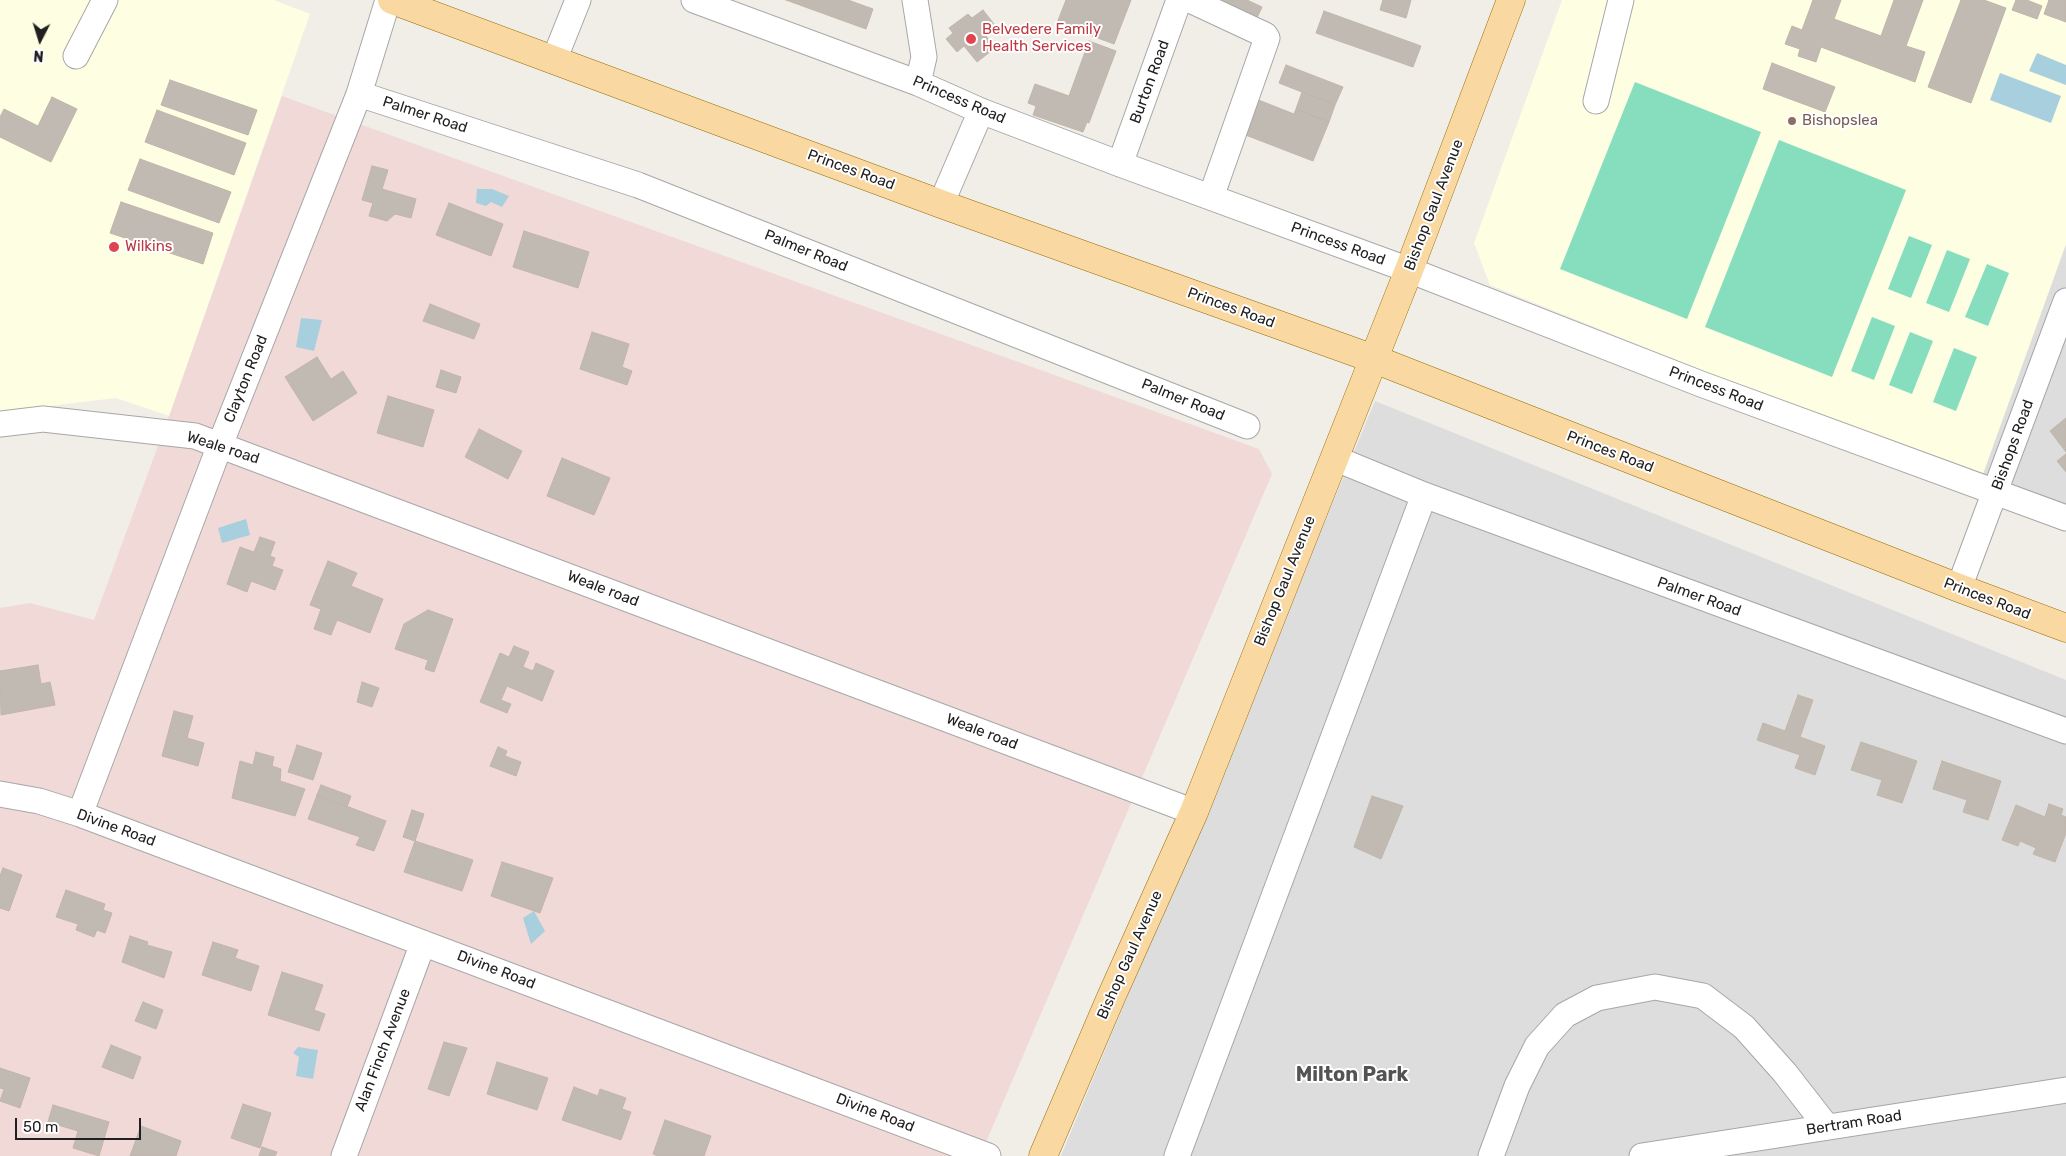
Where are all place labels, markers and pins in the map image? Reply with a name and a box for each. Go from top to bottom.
place label: Belvedere Family Health Services [982,21,1101,56]
marker: Belvedere Family Health Services [964,32,978,46]
place label: Bishopslea [1802,112,1878,130]
marker: Bishopslea [1786,115,1798,127]
place label: Wilkins [125,238,172,256]
marker: Wilkins [107,240,121,254]

